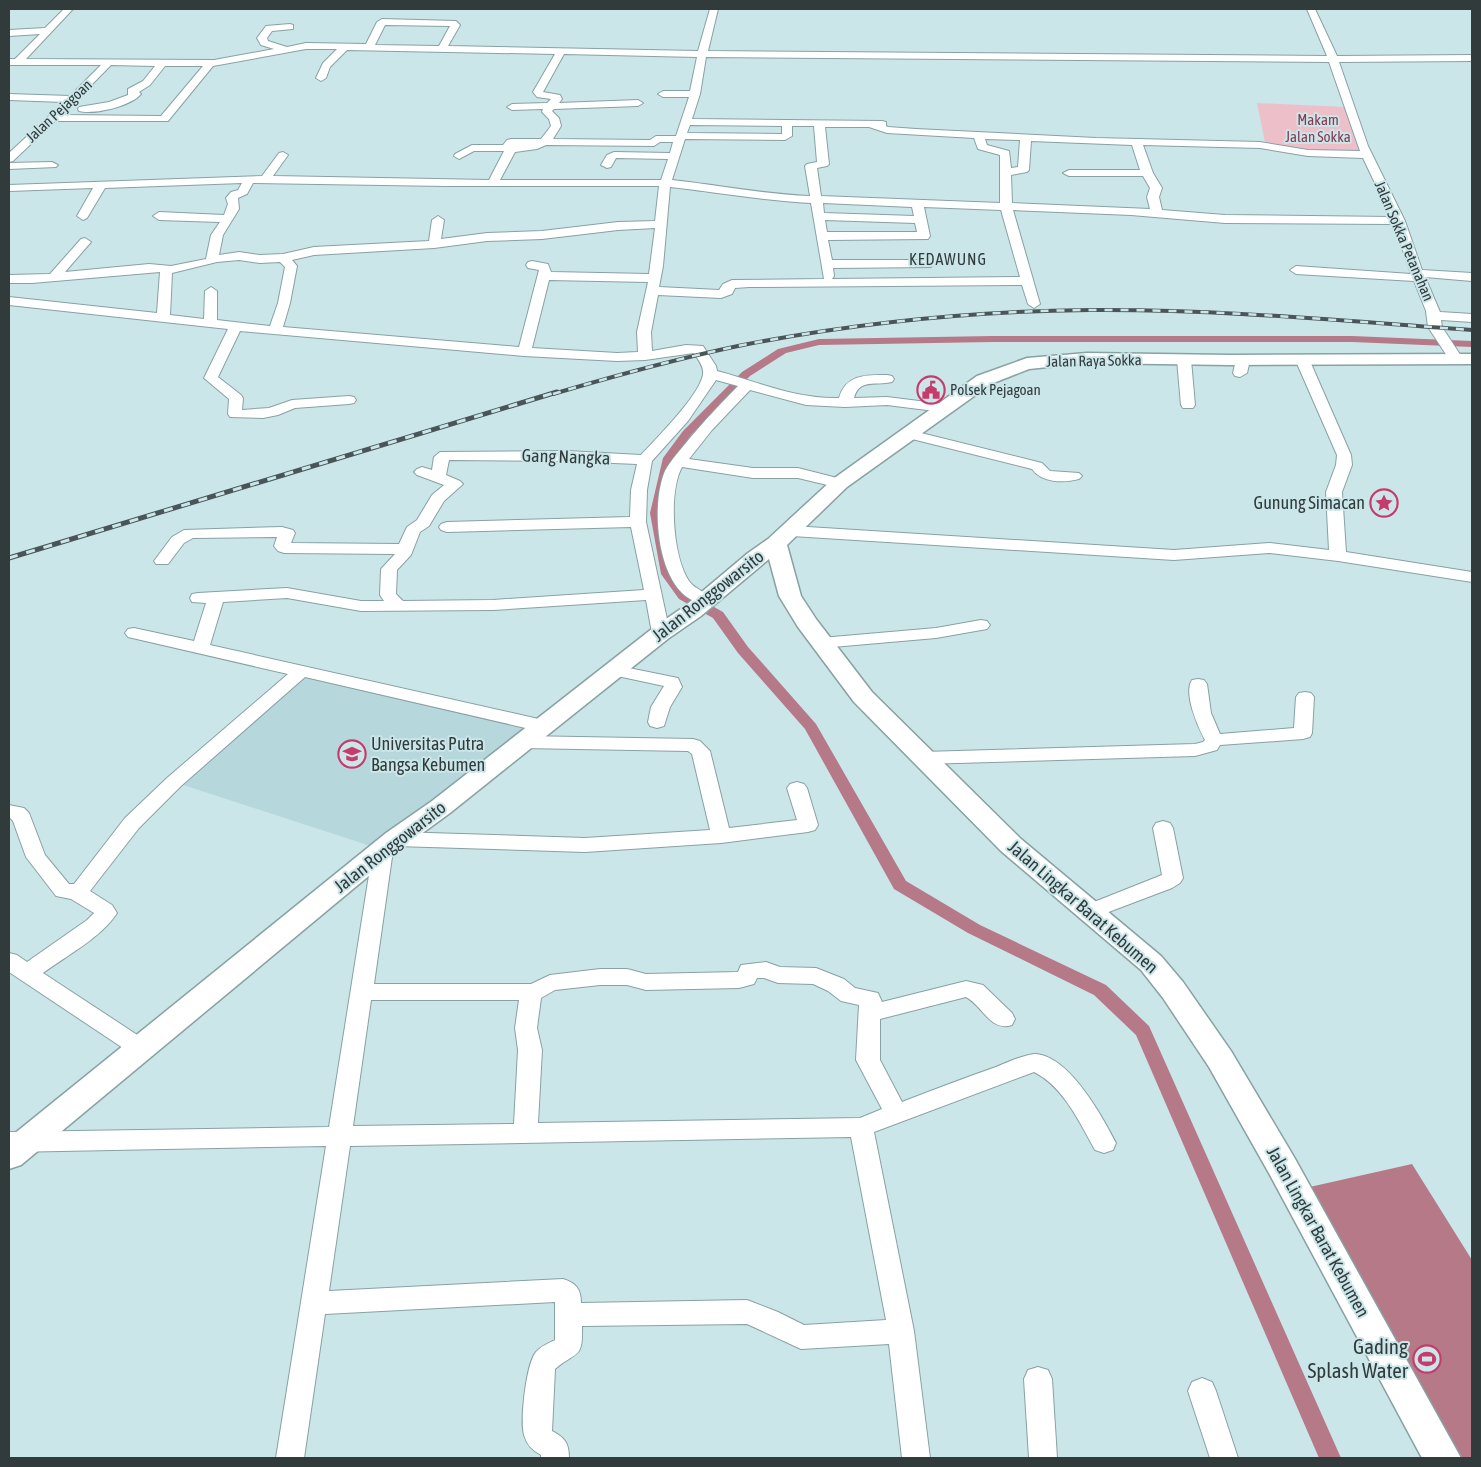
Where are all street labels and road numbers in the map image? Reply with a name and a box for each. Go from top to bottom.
street label: Jalan Pejagoan [22,76,95,145]
street label: Jalan Sokka Petanahan [1371,178,1437,303]
street label: Jalan Raya Sokka [1046,351,1142,370]
street label: Gang Nangka [521,444,611,469]
street label: Jalan Ronggowarsito [648,545,768,646]
street label: Jalan Ronggowarsito [330,796,450,897]
street label: Jalan Lingkar Barat Kebumen [1004,836,1163,977]
street label: Jalan Lingkar Barat Kebumen [1263,1143,1374,1321]

